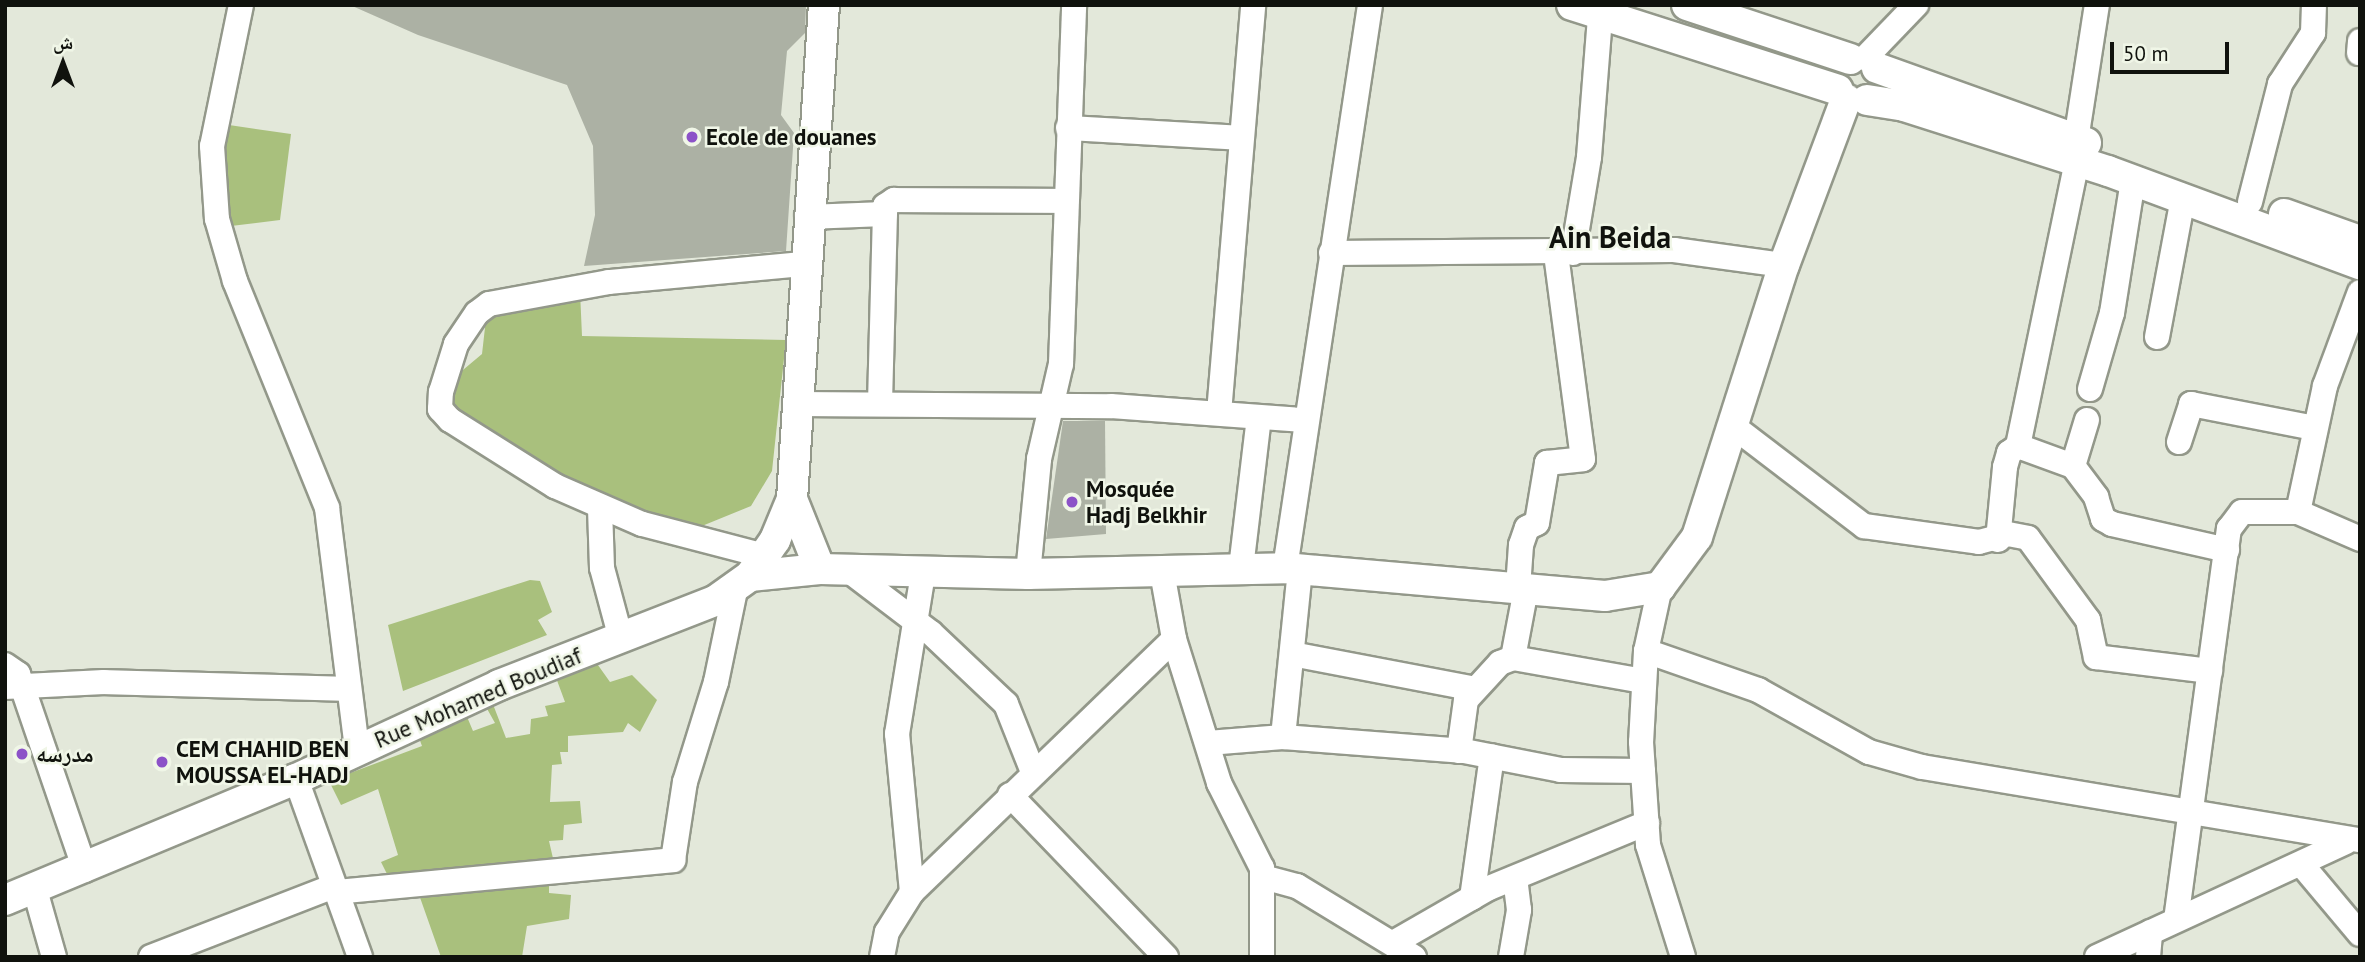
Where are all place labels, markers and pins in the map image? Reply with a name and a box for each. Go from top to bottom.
place label: Ecole de douanes [706,123,877,151]
marker: Ecole de douanes [684,129,700,145]
place label: Mosquée Hadj Belkhir [1086,475,1207,529]
marker: Mosquée Hadj Belkhir [1064,494,1080,510]
place label: CEM CHAHID BEN MOUSSA EL-HADJ [176,735,350,789]
place label: مدرسه [36,740,94,768]
marker: مدرسه [14,746,30,762]
marker: CEM CHAHID BEN MOUSSA EL-HADJ [154,754,170,770]

